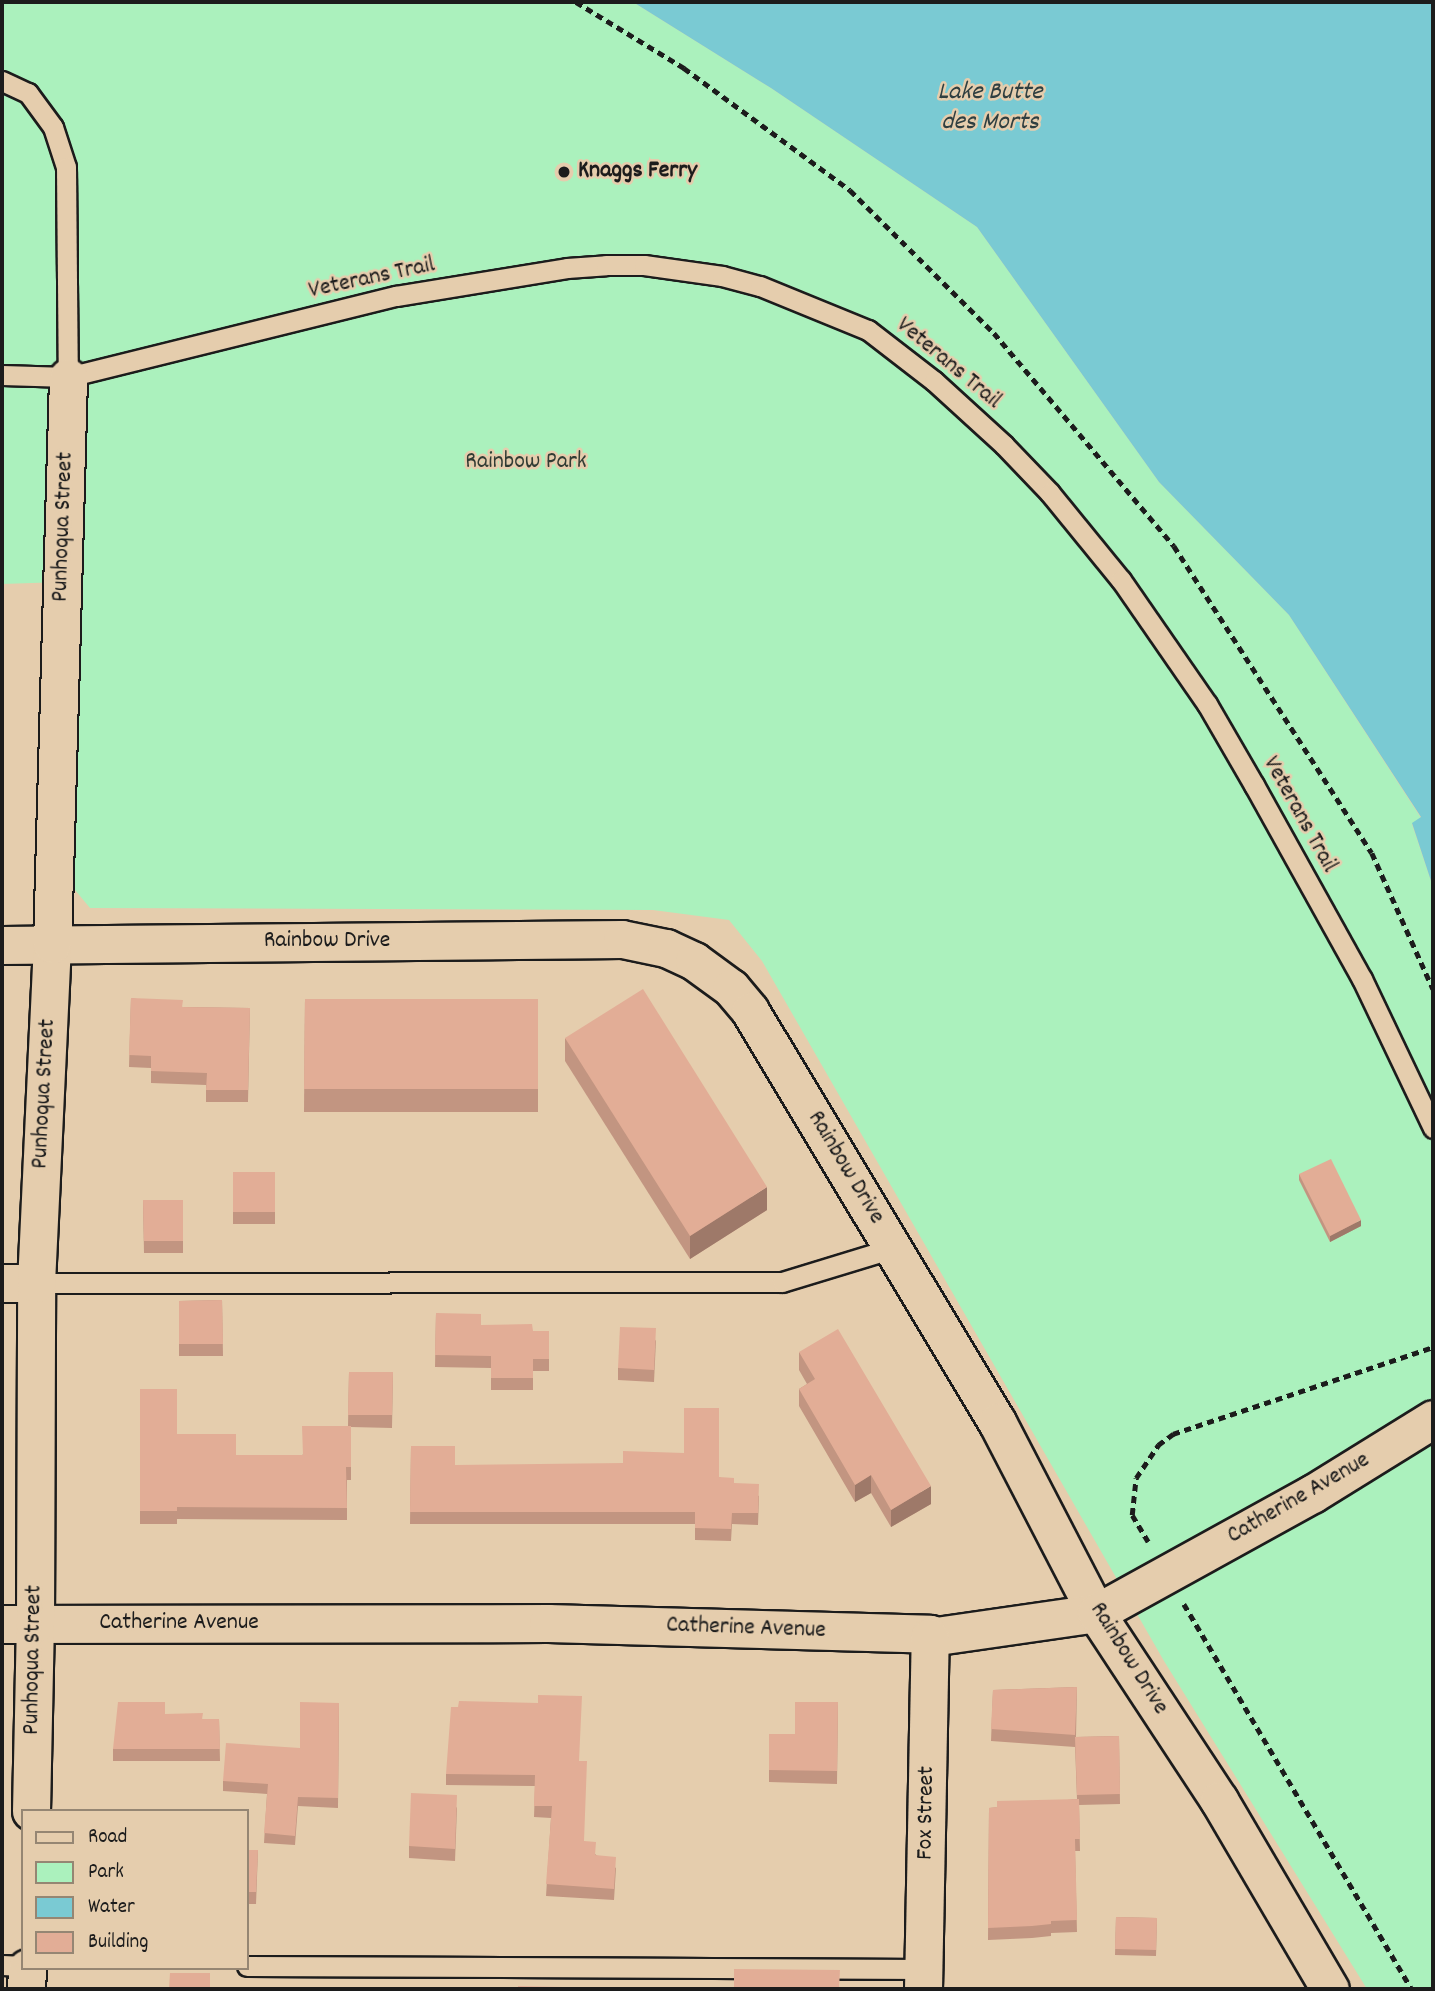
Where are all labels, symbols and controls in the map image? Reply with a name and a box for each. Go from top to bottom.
water label: Lake Butte des Morts [937,77,1043,138]
place label: Knaggs Ferry [578,158,697,186]
marker: Knaggs Ferry [556,164,572,180]
street label: Veterans Trail [306,252,438,306]
street label: Veterans Trail [890,312,1006,416]
park label: Rainbow Park [465,449,587,477]
street label: Punhoqua Street [47,451,81,603]
street label: Veterans Trail [1255,752,1343,878]
street label: Rainbow Drive [264,928,390,956]
street label: Punhoqua Street [27,1018,63,1170]
street label: Rainbow Drive [800,1106,890,1230]
street label: Catherine Avenue [1223,1447,1375,1551]
street label: Punhoqua Street [18,1585,50,1735]
street label: Rainbow Drive [1082,1598,1174,1720]
street label: Catherine Avenue [99,1610,259,1638]
street label: Catherine Avenue [666,1612,826,1646]
street label: Fox Street [912,1766,942,1860]
legend [21,1809,248,1970]
text: Road [88,1823,127,1853]
text: Park [88,1858,124,1888]
text: Water [88,1893,135,1923]
text: Building [88,1928,148,1958]

